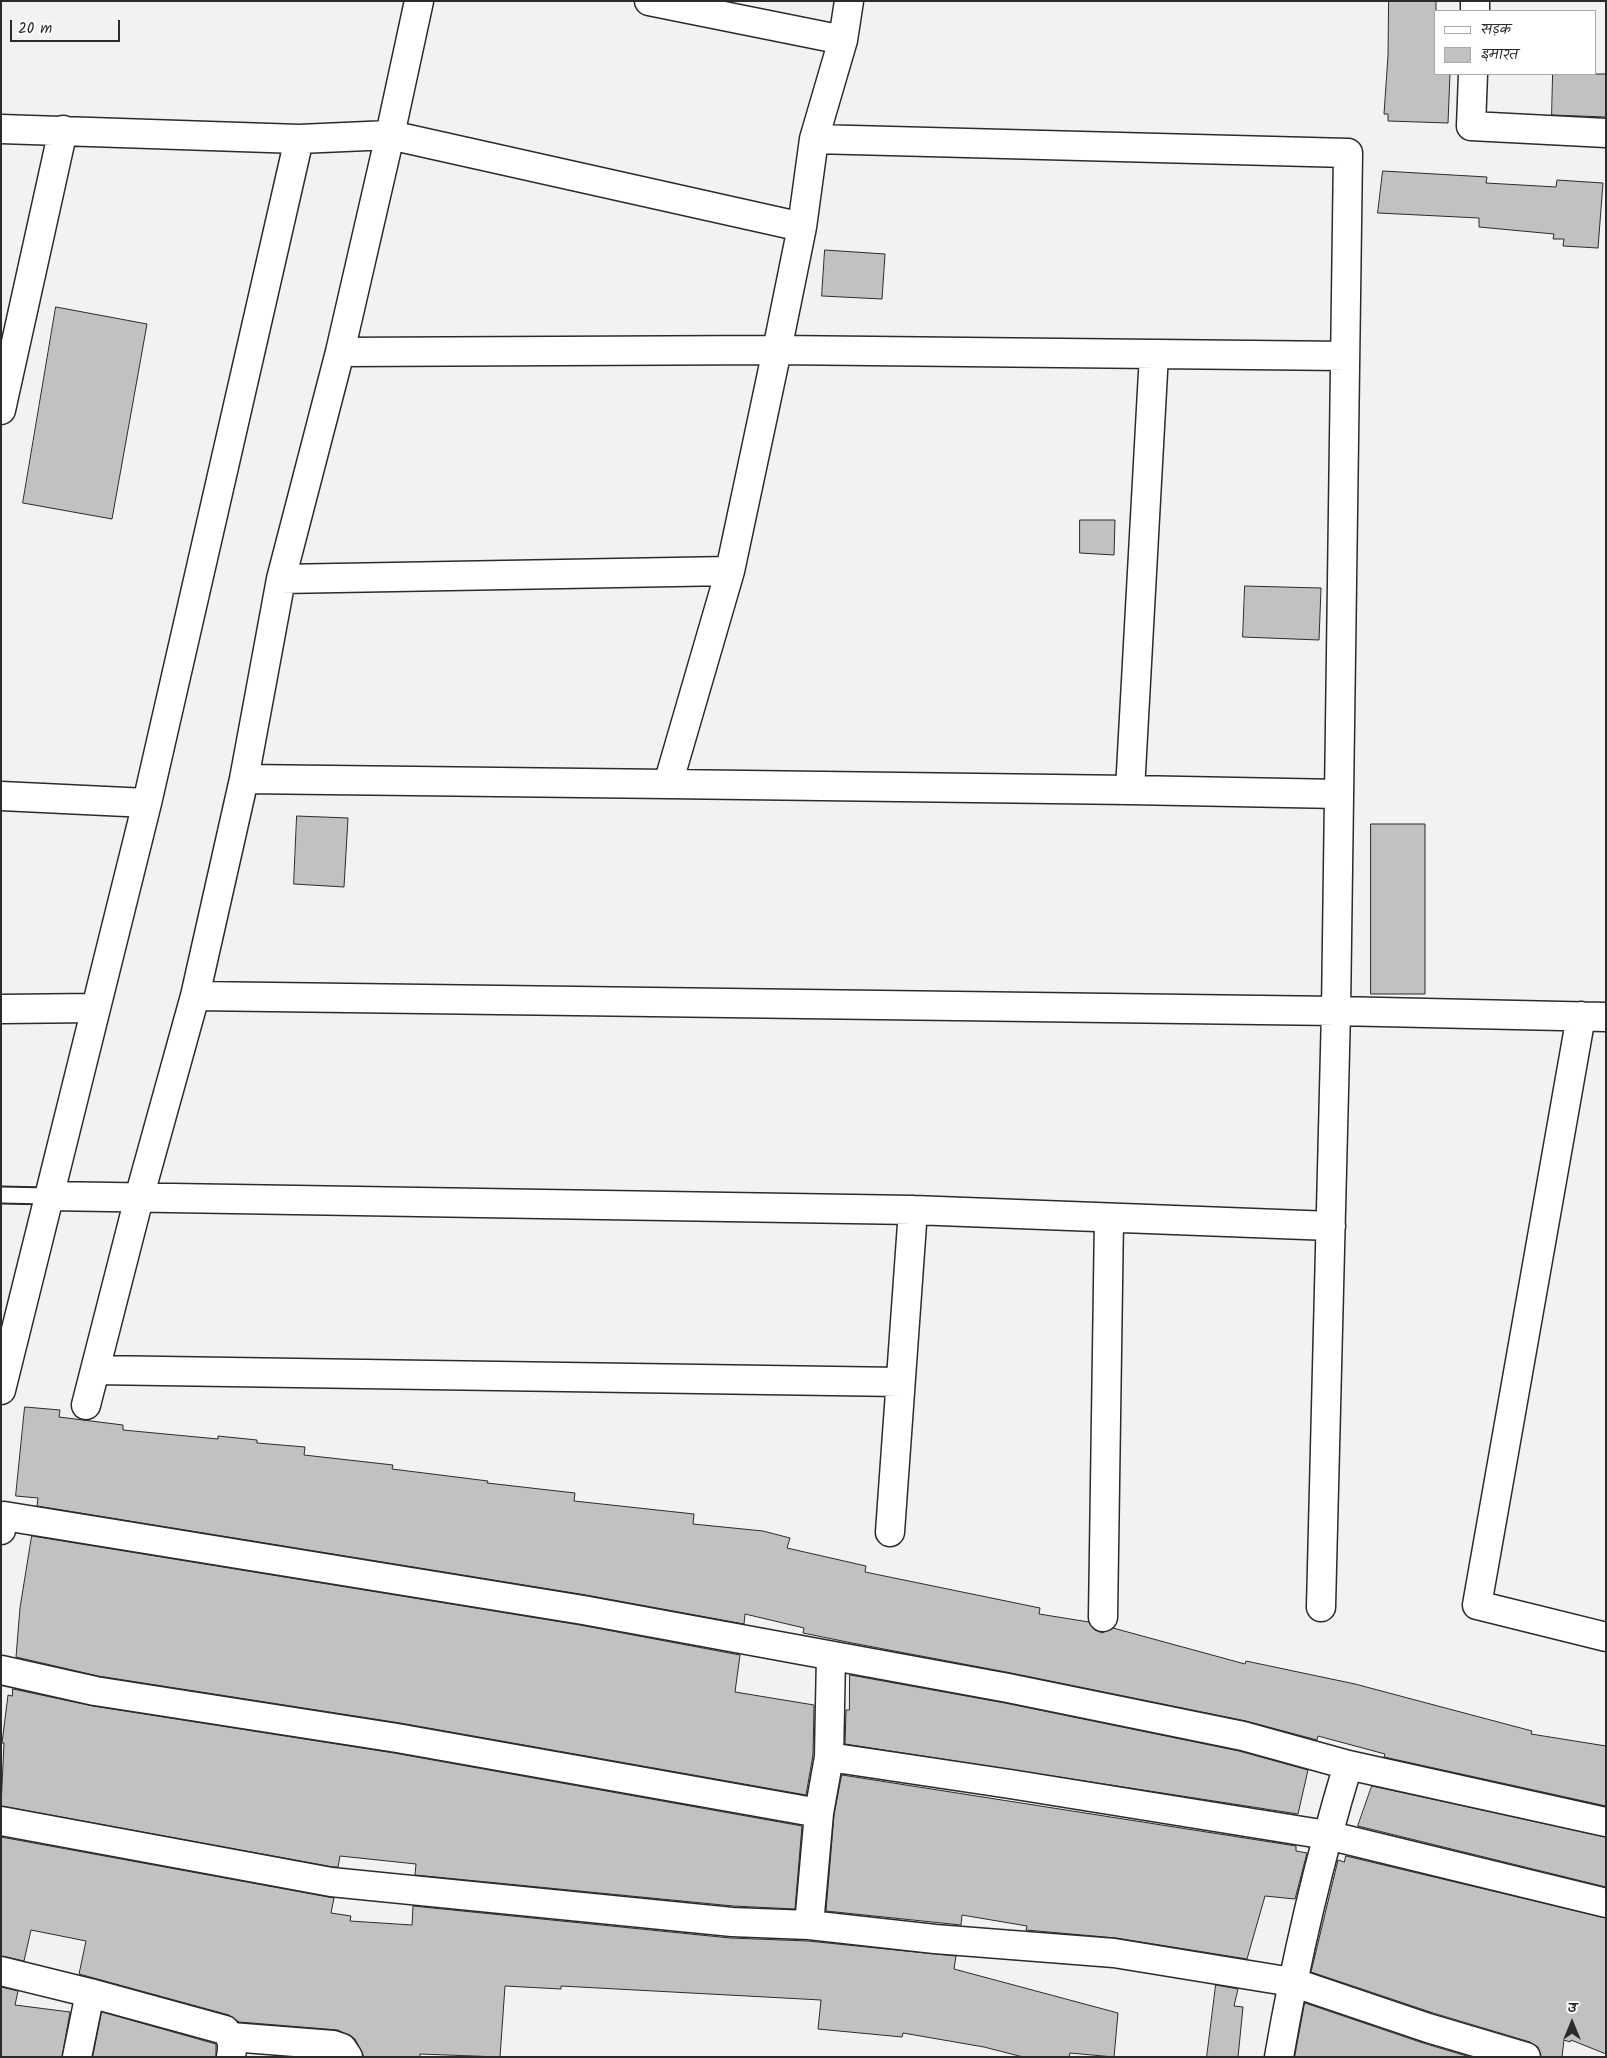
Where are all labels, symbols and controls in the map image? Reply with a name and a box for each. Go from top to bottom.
scale bar [12,10,122,42]
legend [1434,10,1597,75]
text: 20 m [18,17,52,41]
text: सड़क [1481,18,1511,42]
text: इमारत [1481,43,1518,67]
text: उ [1568,1997,1576,2019]
north arrow [1547,1998,1597,2048]

